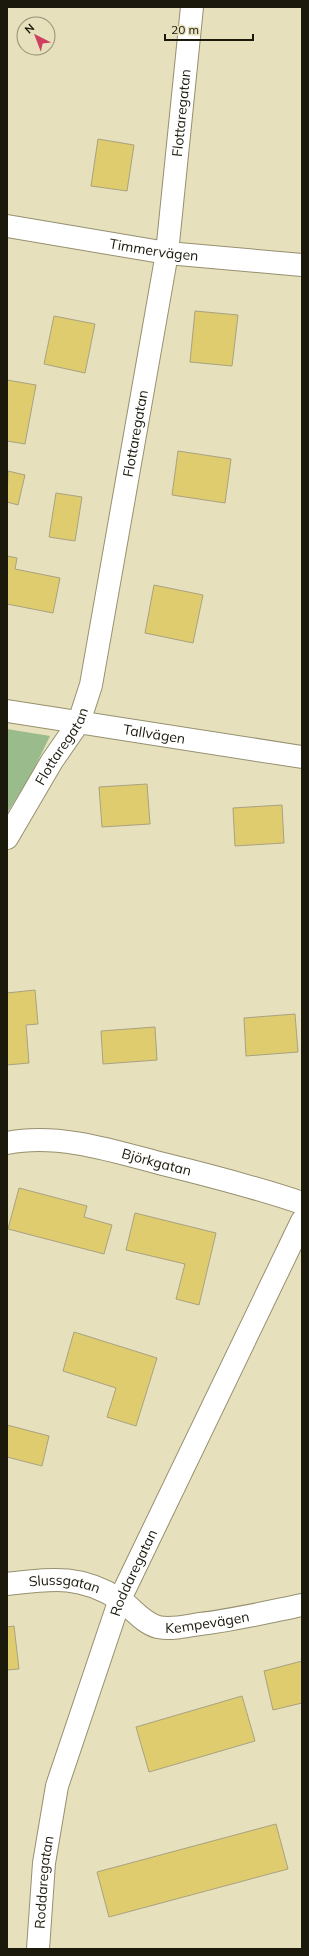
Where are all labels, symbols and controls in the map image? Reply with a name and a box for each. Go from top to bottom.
north arrow [16,16,56,56]
scale bar [165,16,253,42]
text: N [22,21,37,37]
text: 20 m [171,22,199,37]
street label: Flottaregatan [168,68,195,158]
street label: Timmervägen [108,234,199,265]
street label: Flottaregatan [119,388,152,478]
street label: Flottaregatan [31,705,92,788]
street label: Tallvägen [122,720,187,748]
street label: Björkgatan [120,1144,193,1180]
street label: Roddaregatan [106,1526,161,1618]
street label: Slussgatan [28,1571,103,1597]
street label: Kempevägen [165,1607,251,1637]
street label: Roddaregatan [30,1834,57,1930]

